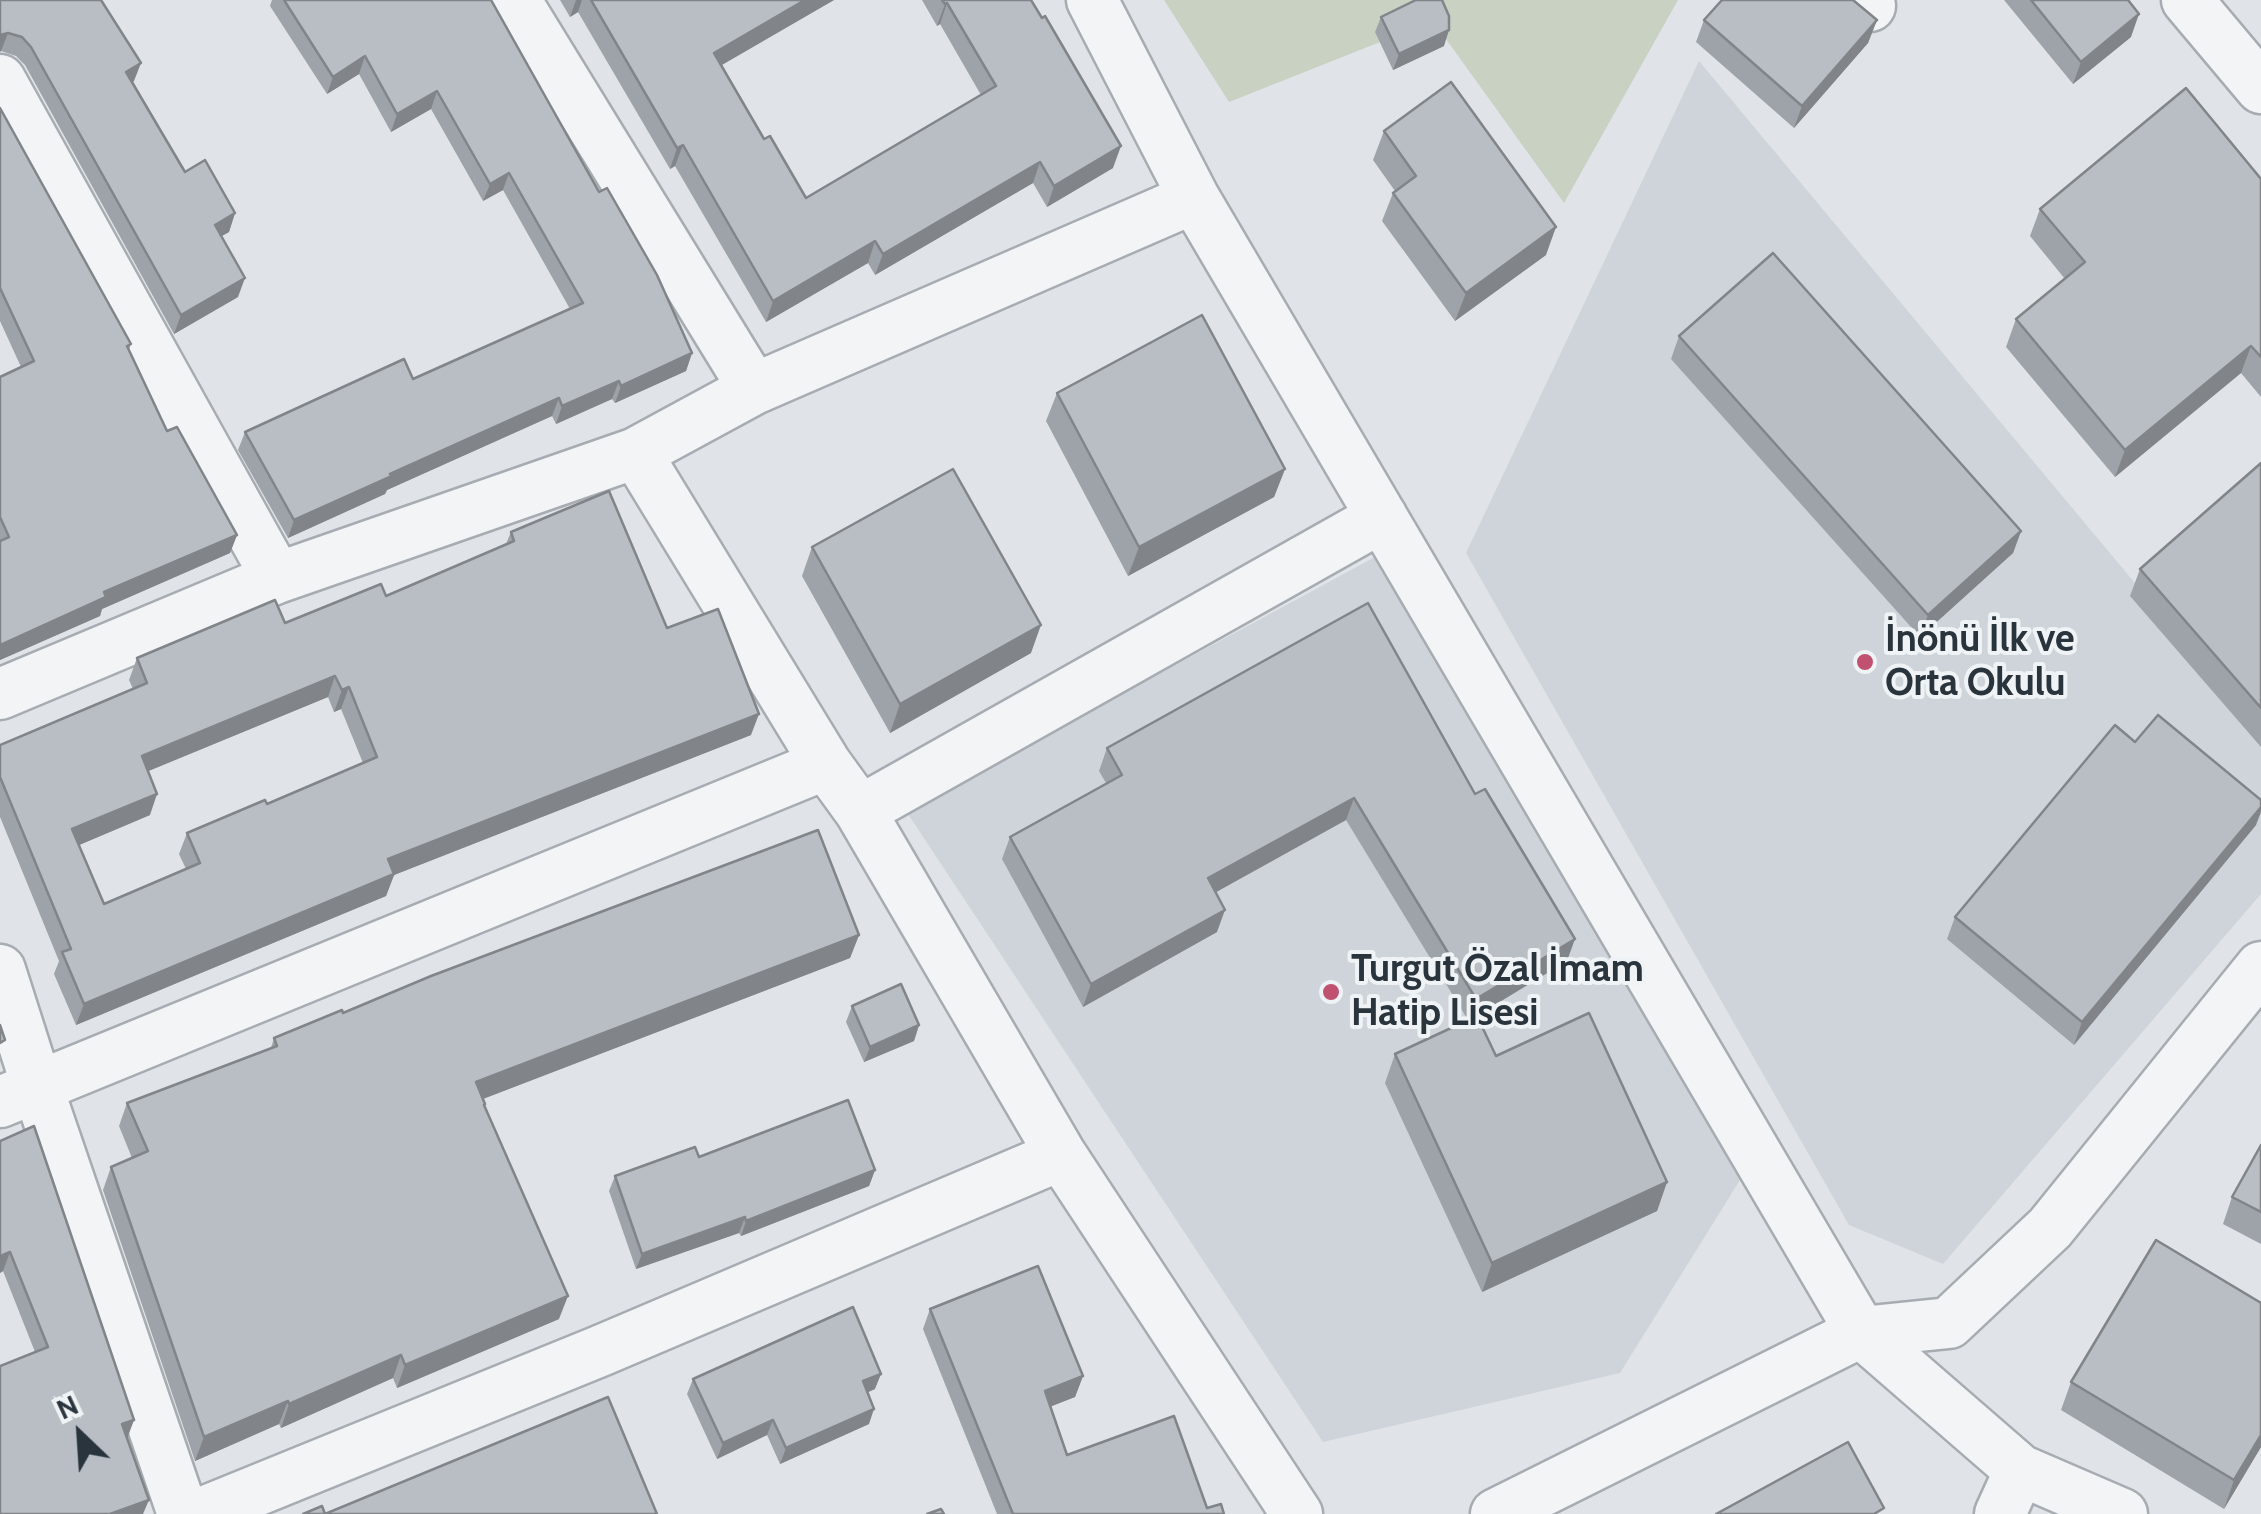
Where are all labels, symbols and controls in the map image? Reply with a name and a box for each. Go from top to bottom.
place label: İnönü İlk ve Orta Okulu [1885,617,2074,706]
marker: İnönü İlk ve Orta Okulu [1854,651,1876,673]
place label: Turgut Özal İmam Hatip Lisesi [1351,947,1644,1036]
marker: Turgut Özal İmam Hatip Lisesi [1320,981,1342,1003]
north arrow [30,1384,130,1484]
text: N [51,1387,83,1426]

